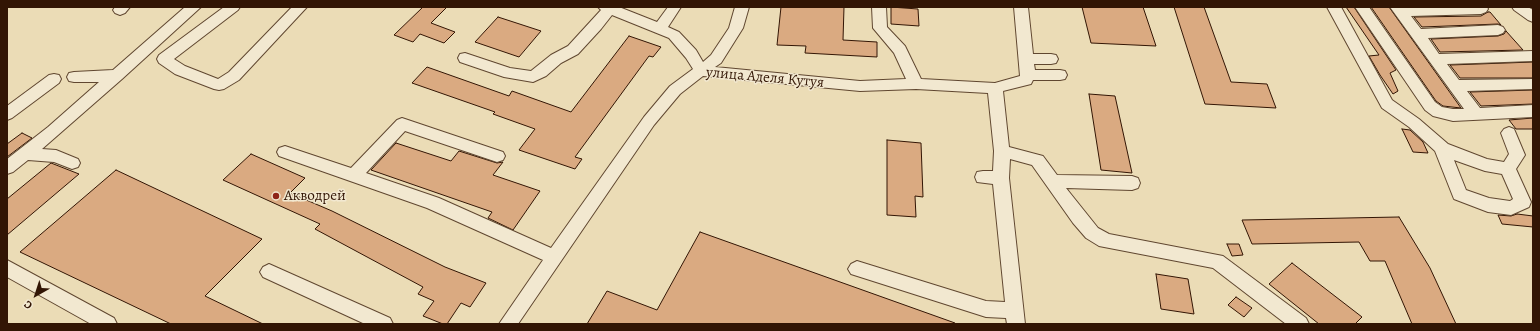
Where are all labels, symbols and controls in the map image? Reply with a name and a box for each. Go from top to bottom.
street label: улица Аделя Кутуя [705,64,825,92]
place label: Акводрей [284,187,346,205]
marker: Акводрей [271,191,281,201]
north arrow [16,275,56,315]
text: С [21,297,35,313]

